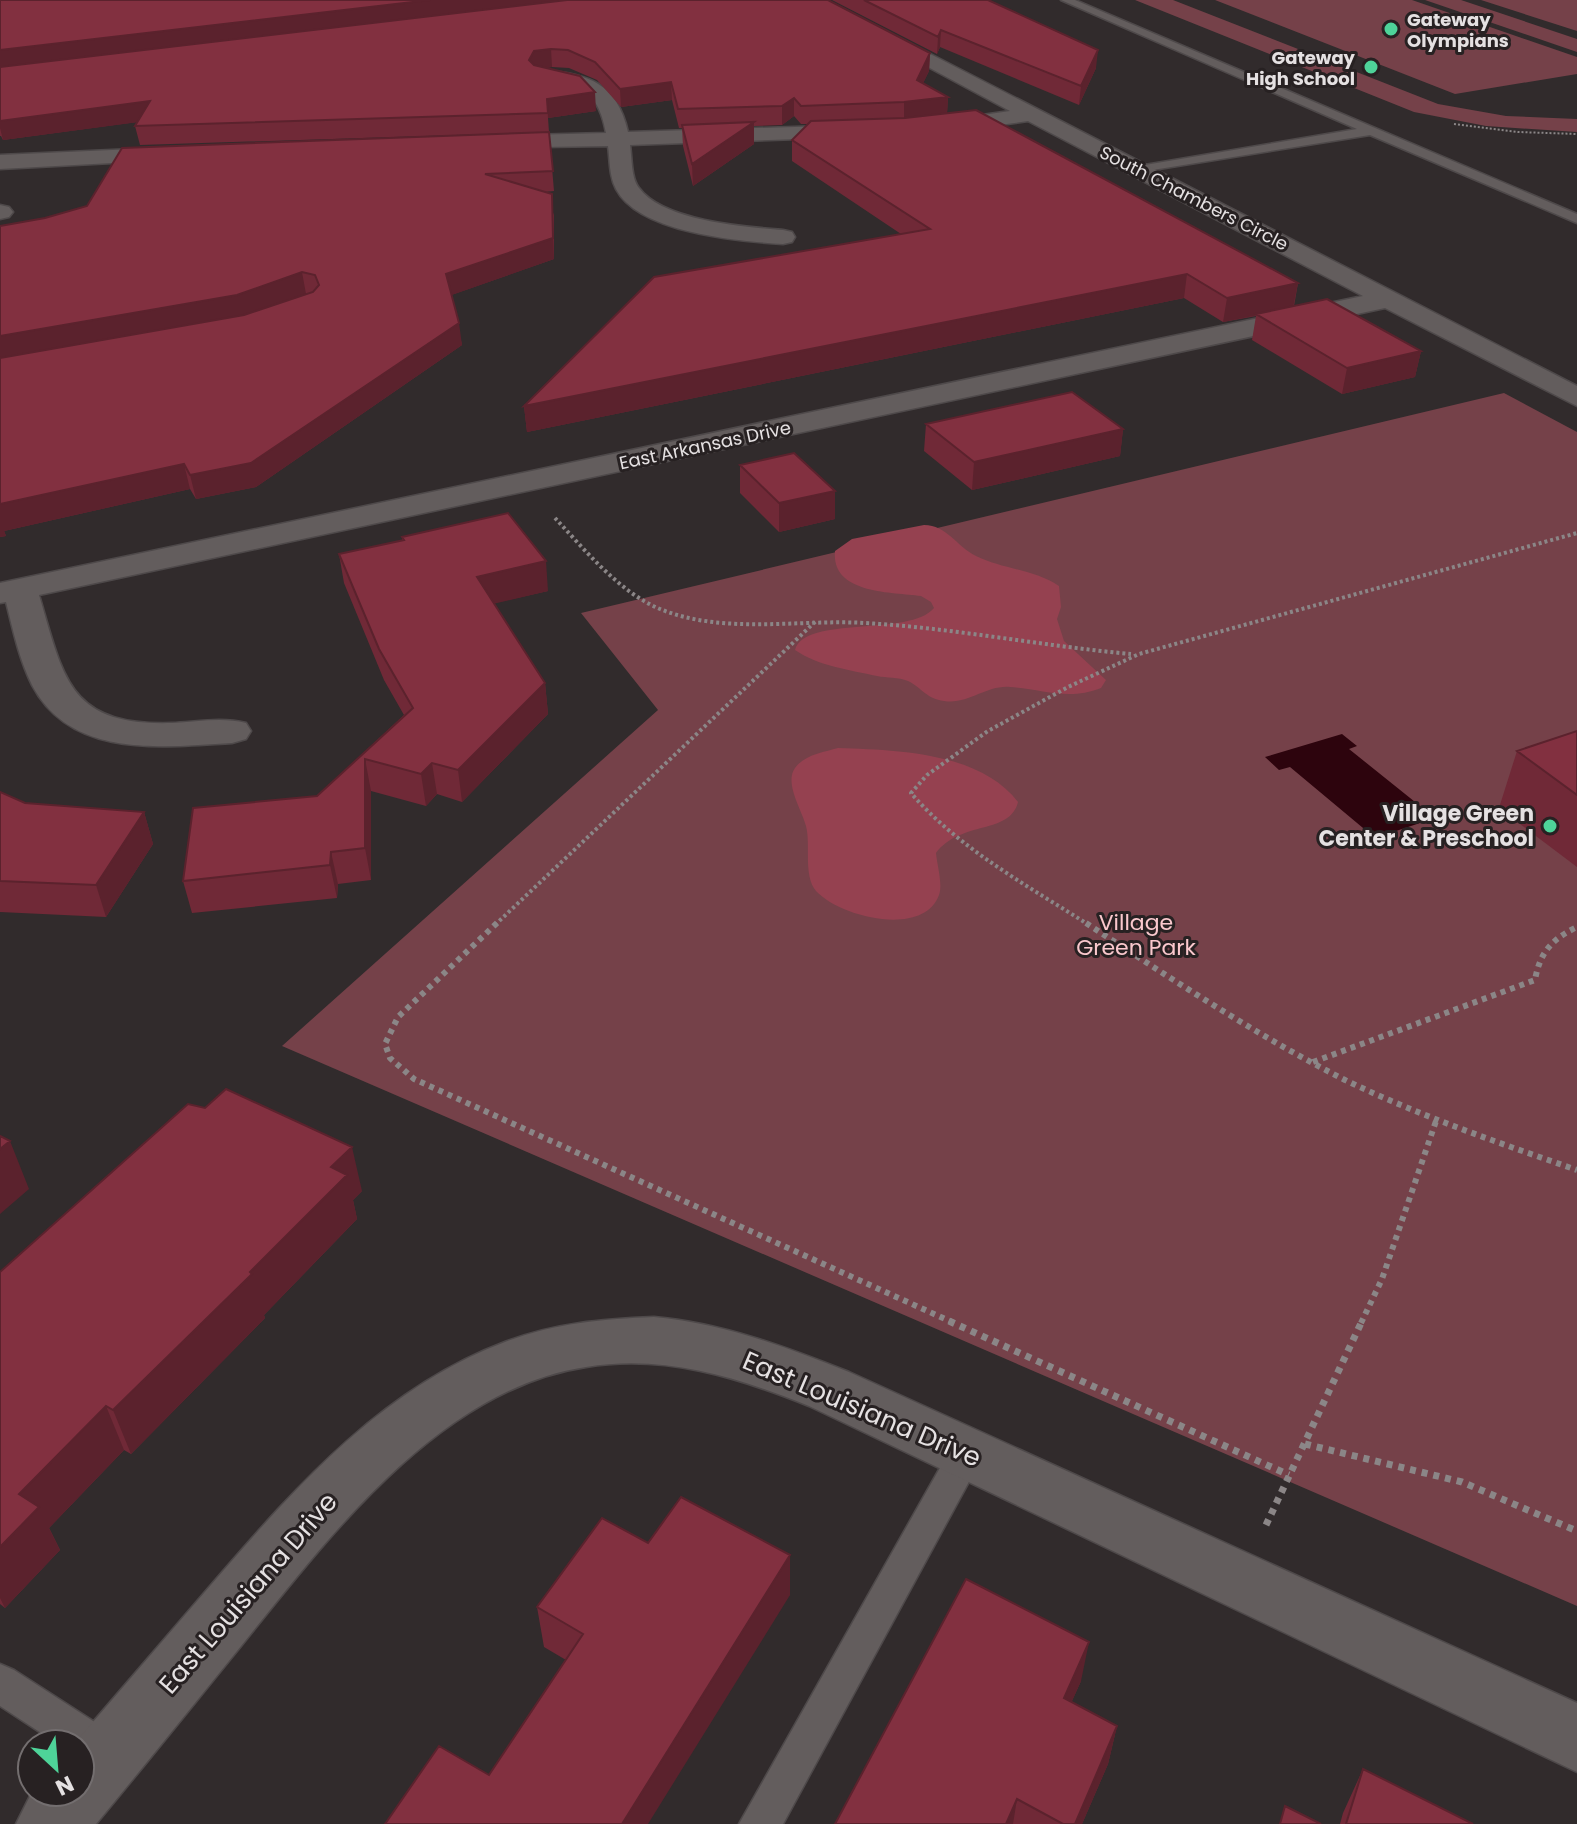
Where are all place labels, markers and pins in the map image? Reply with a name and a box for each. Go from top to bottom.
place label: Gateway Olympians [1407,7,1509,53]
marker: Gateway Olympians [1382,20,1400,38]
place label: Gateway High School [1246,45,1356,91]
marker: Gateway High School [1362,58,1380,76]
place label: Village Green Center & Preschool [1318,798,1534,854]
marker: Village Green Center & Preschool [1541,817,1559,835]

